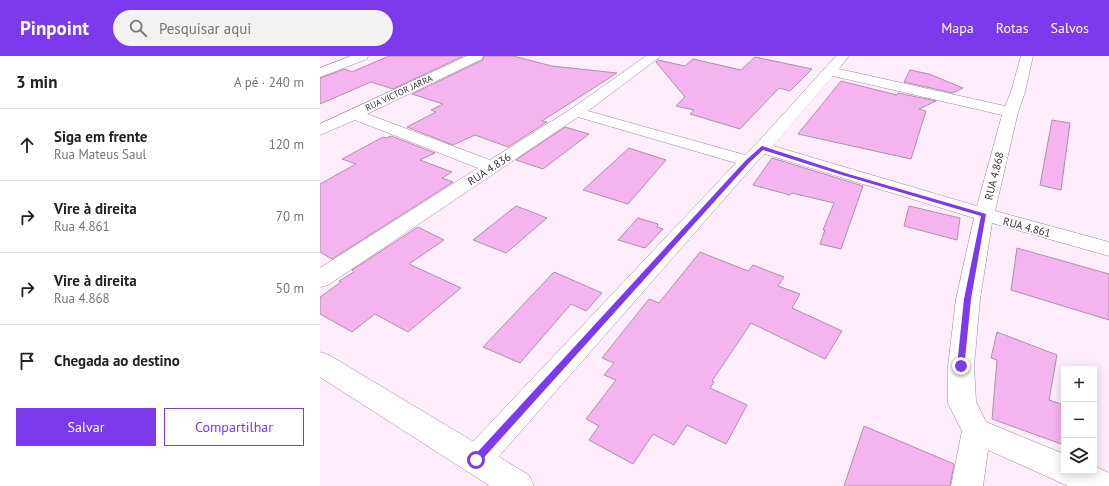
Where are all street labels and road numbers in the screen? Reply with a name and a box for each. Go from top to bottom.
street label: RUA VICTOR JARRA [363,72,435,113]
street label: RUA 4.836 [465,150,513,188]
street label: RUA 4.868 [981,151,1007,201]
street label: RUA 4.861 [1002,214,1052,240]

